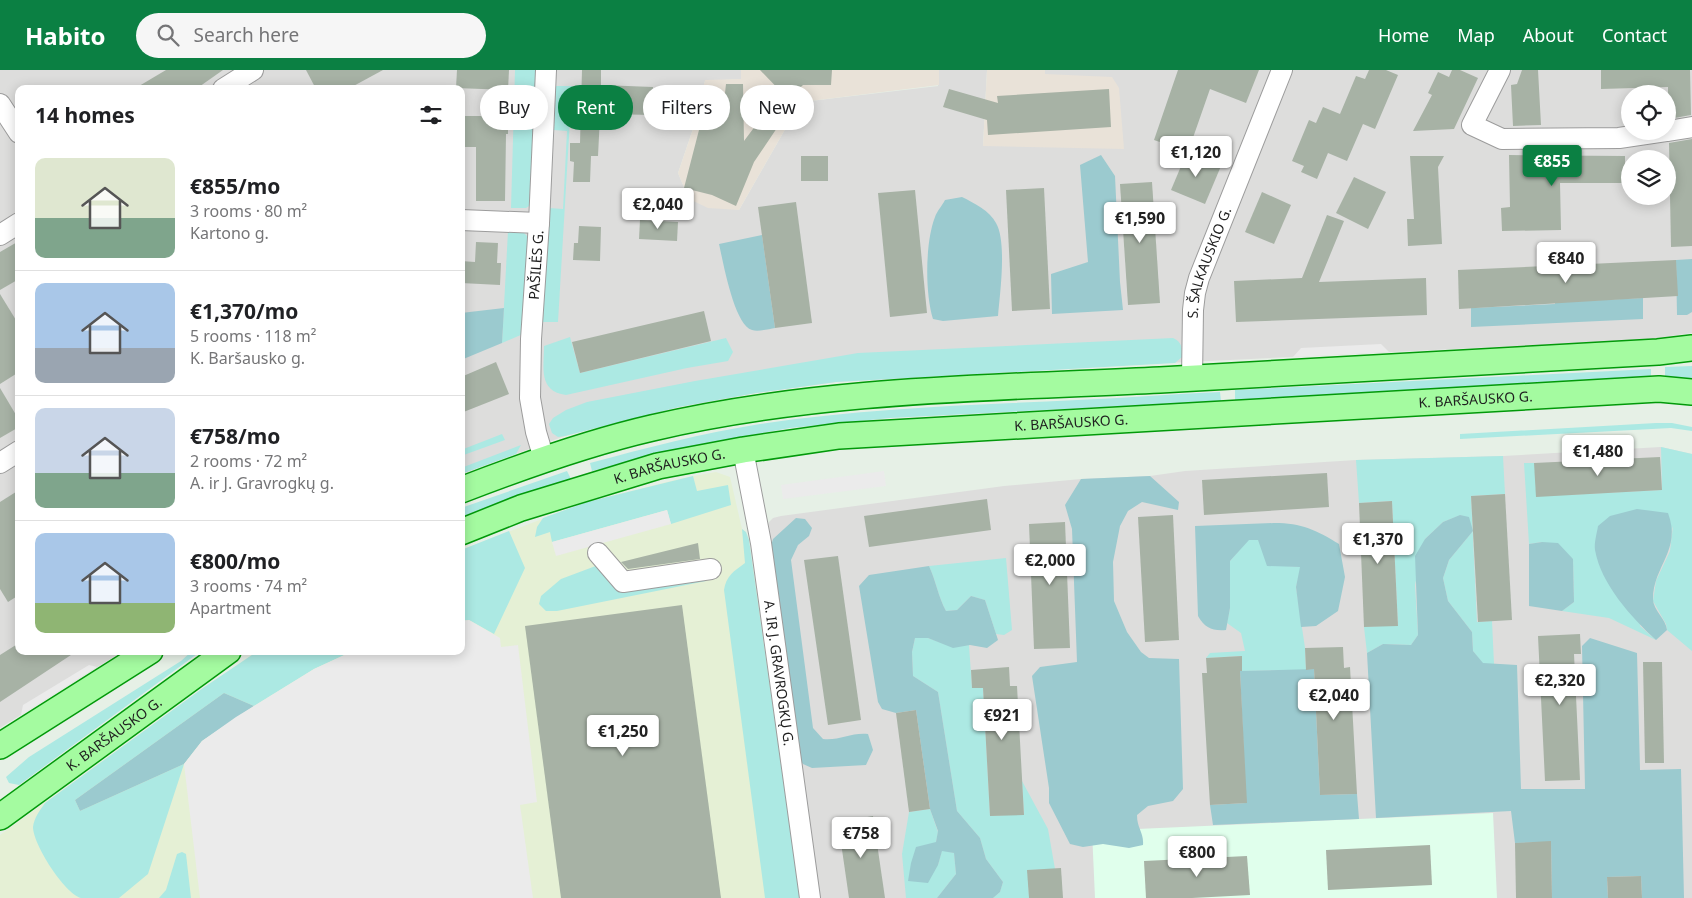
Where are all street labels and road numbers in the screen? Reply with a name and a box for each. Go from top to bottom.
street label: S. ŠALKAUSKIO G. [1183,204,1235,318]
street label: PAŠILĖS G. [524,229,547,300]
street label: K. BARŠAUSKO G. [1418,386,1533,412]
street label: K. BARŠAUSKO G. [1014,409,1129,435]
street label: K. BARŠAUSKO G. [611,444,727,488]
street label: A. IR J. GRAVROGKŲ G. [760,599,799,747]
street label: K. BARŠAUSKO G. [62,692,166,775]

